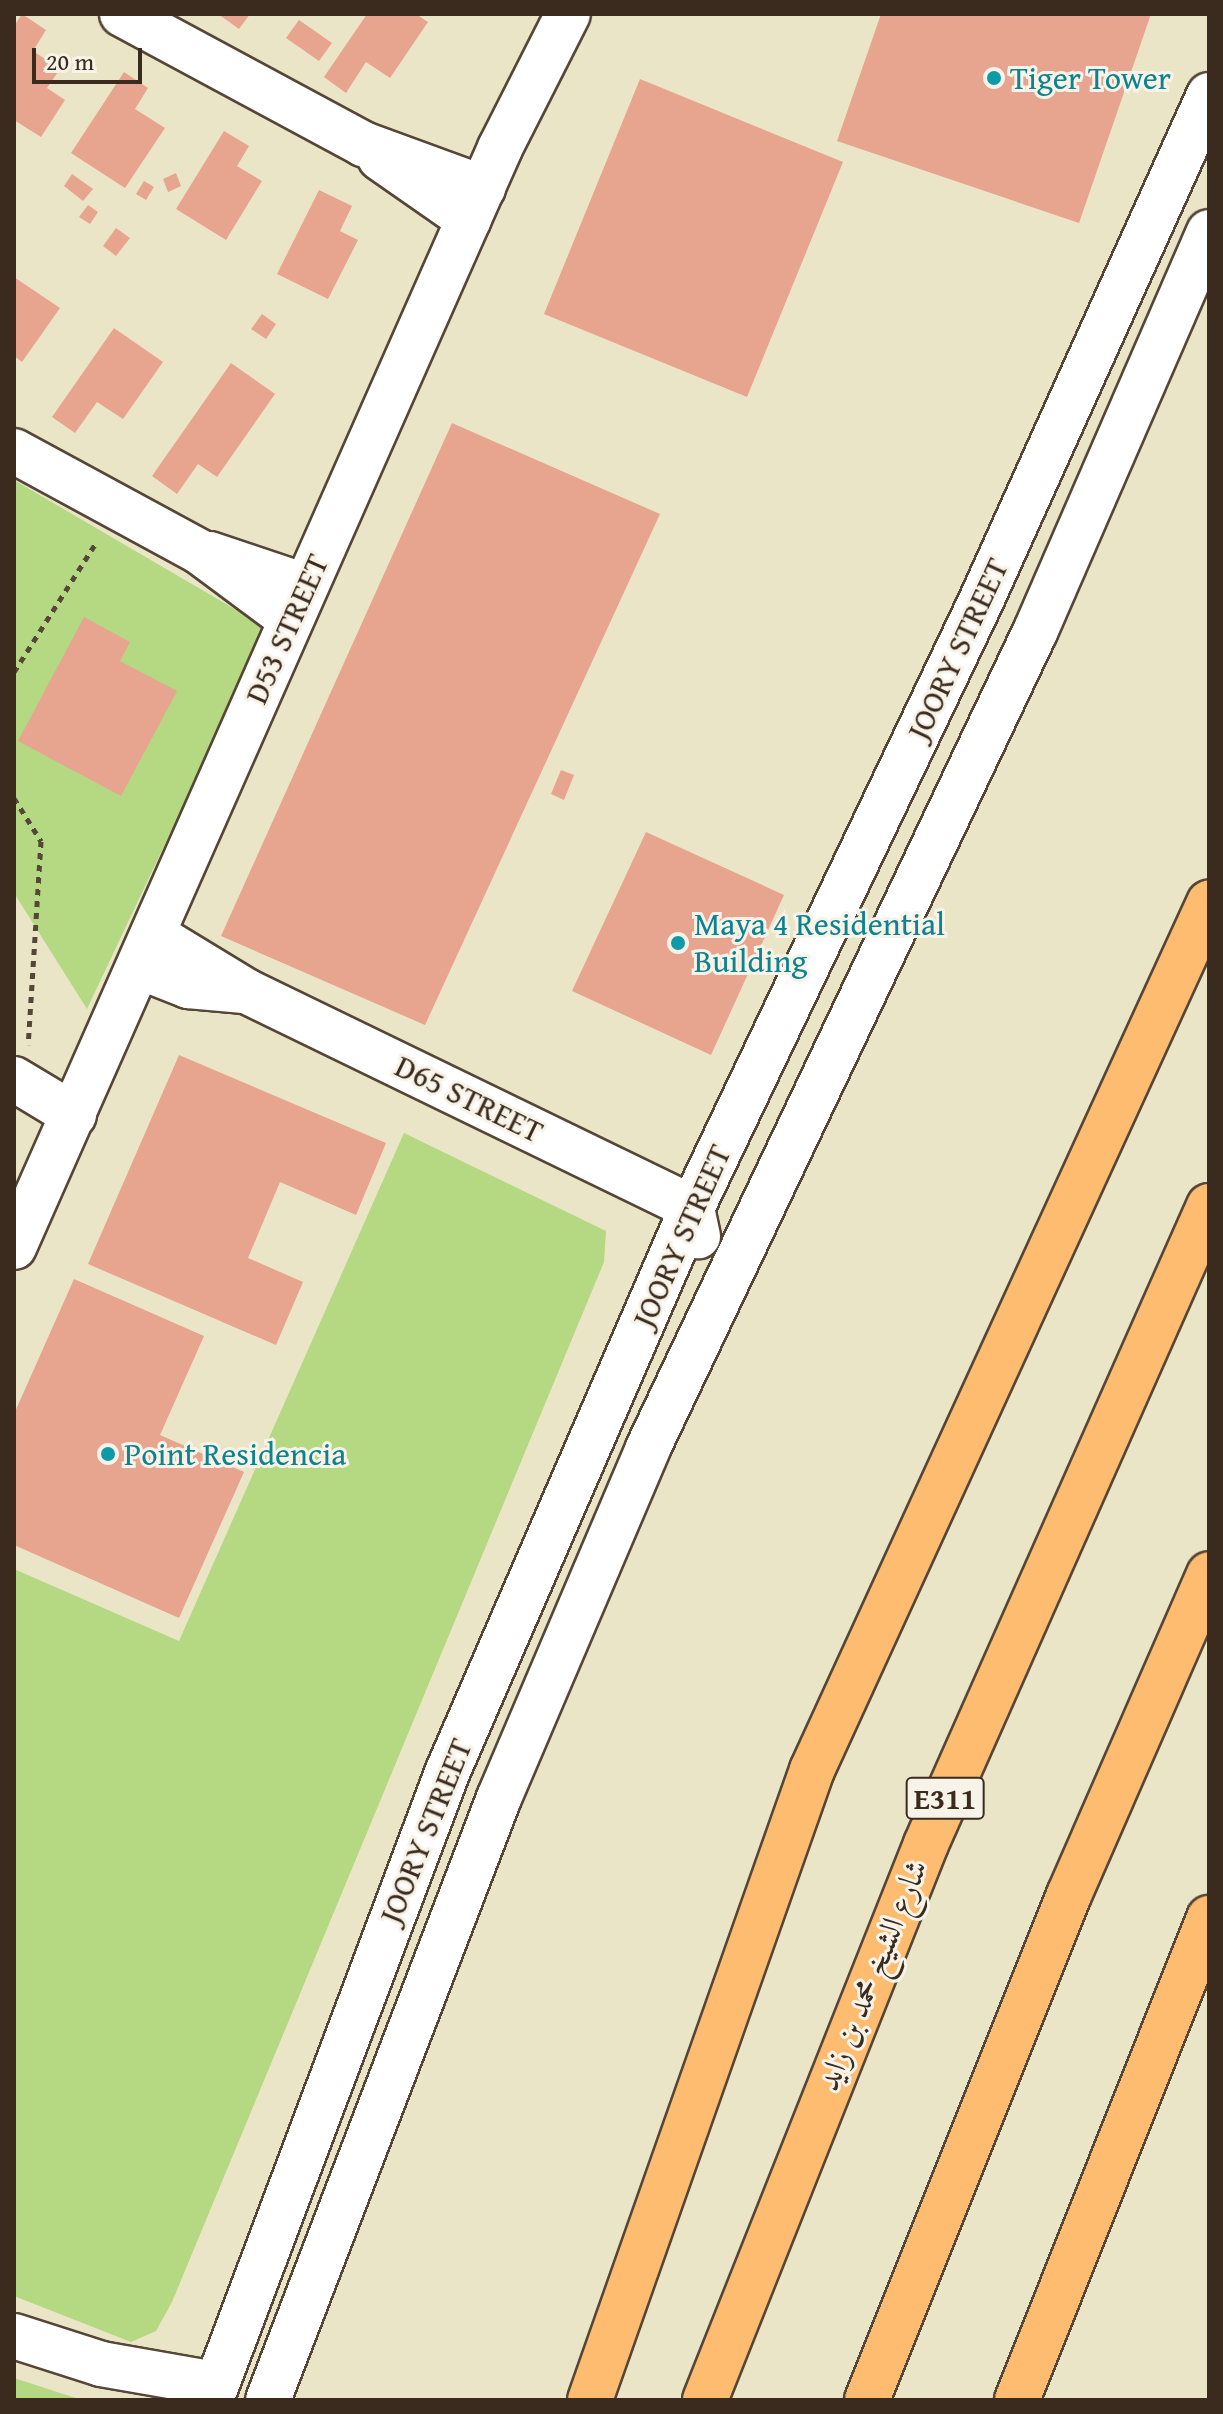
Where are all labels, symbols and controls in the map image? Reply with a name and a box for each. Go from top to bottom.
scale bar [36,32,146,82]
text: 20 m [46,44,94,79]
place label: Tiger Tower [1010,59,1171,97]
marker: Tiger Tower [985,69,1003,87]
street label: D53 STREET [237,548,337,710]
street label: JOORY STREET [899,552,1017,746]
place label: Maya 4 Residential Building [694,906,945,981]
marker: Maya 4 Residential Building [669,934,687,952]
street label: D65 STREET [389,1047,549,1151]
street label: JOORY STREET [625,1139,739,1333]
place label: Point Residencia [124,1435,346,1473]
marker: Point Residencia [99,1445,117,1463]
street label: JOORY STREET [371,1733,481,1929]
road number: E311 [905,1772,985,1824]
street label: شارع الشيخ محمد بن زايد [808,1854,936,2096]

